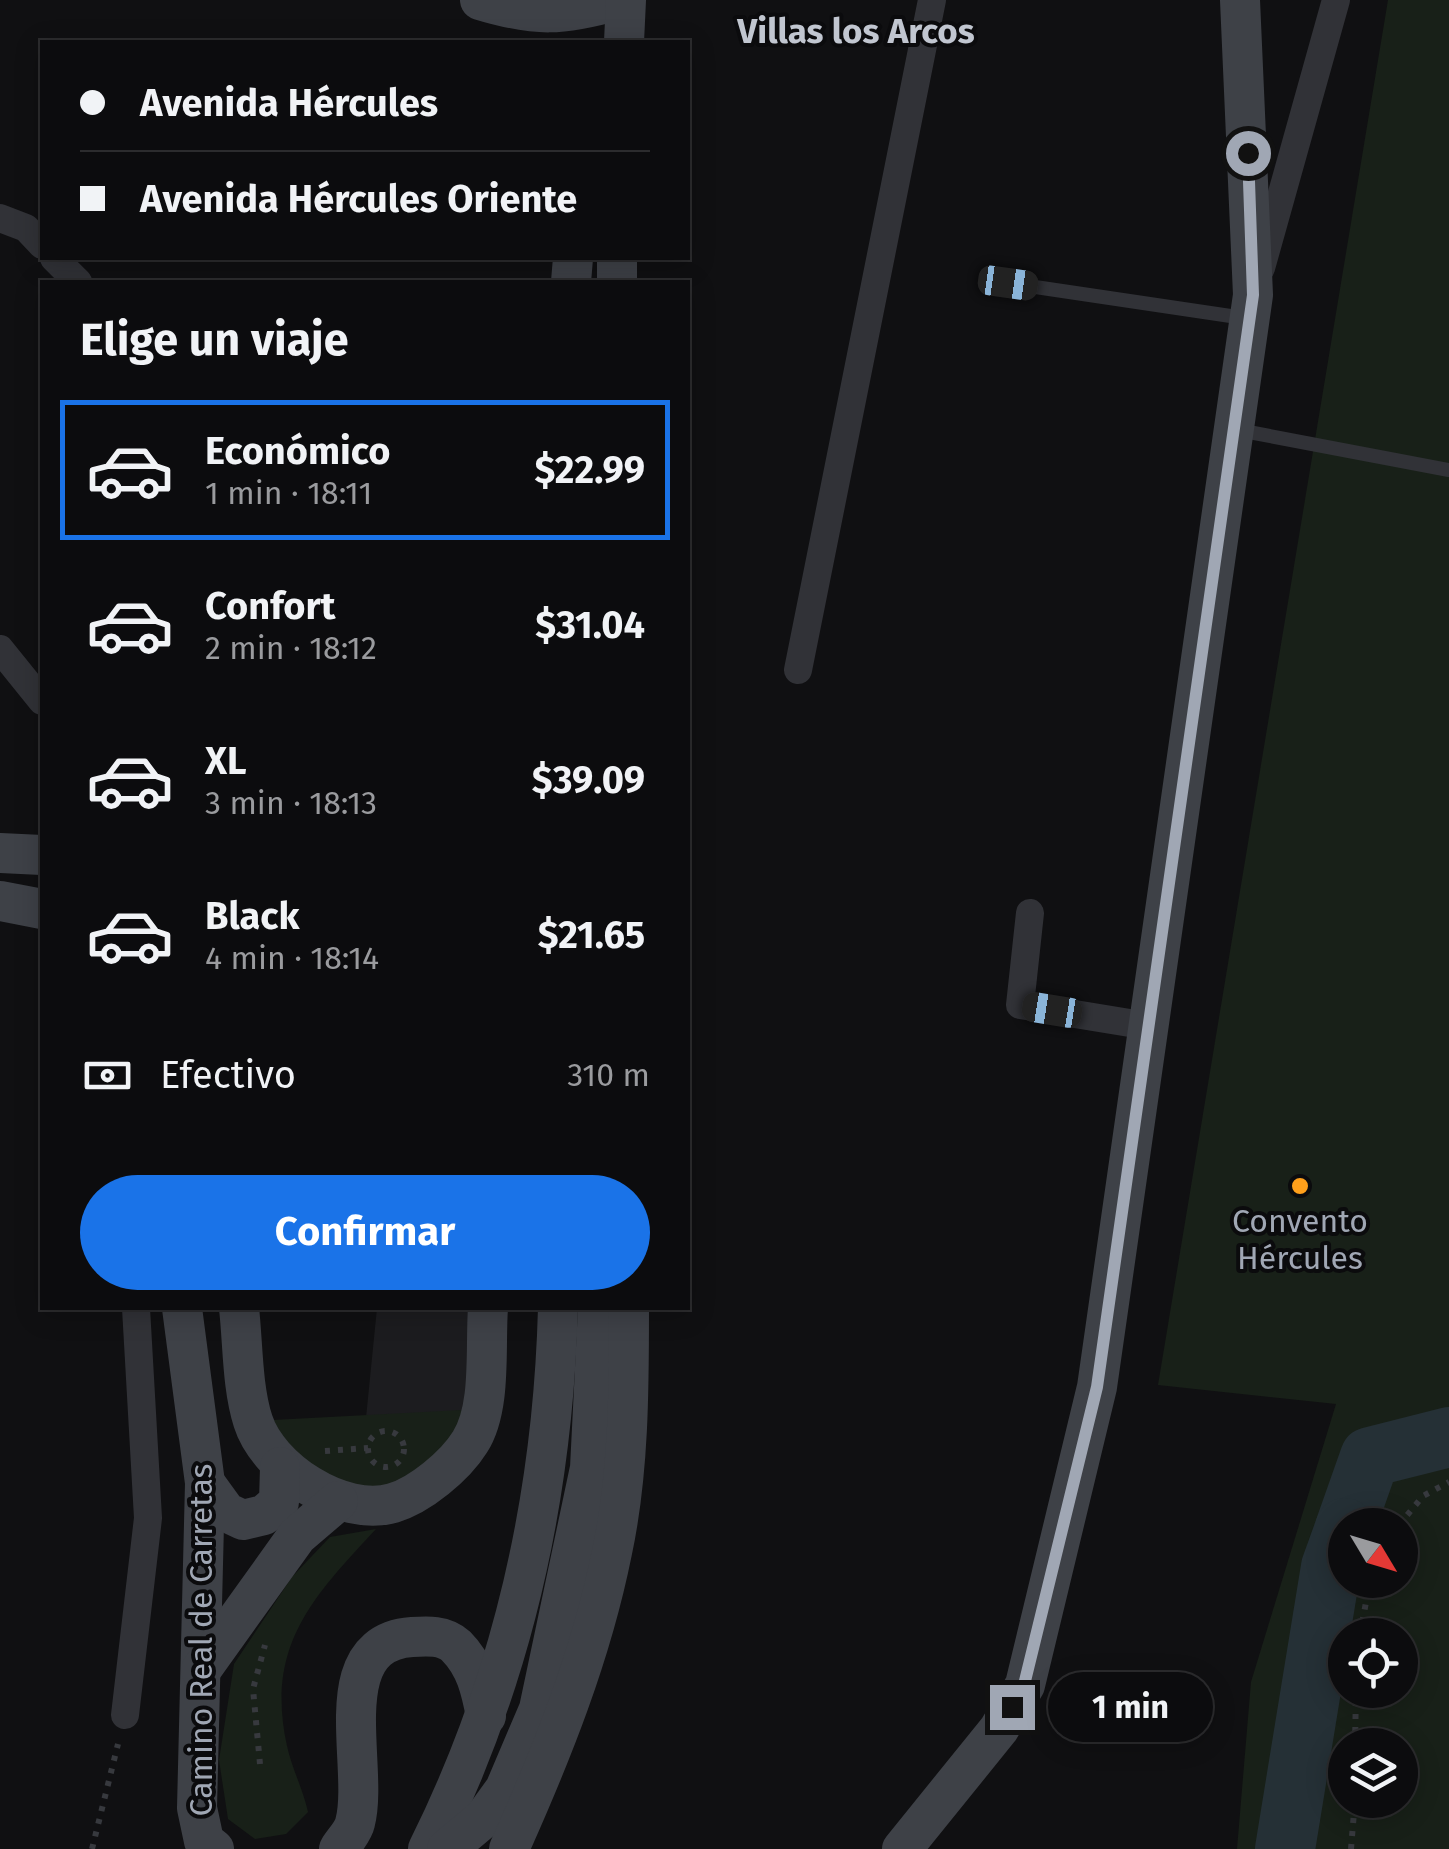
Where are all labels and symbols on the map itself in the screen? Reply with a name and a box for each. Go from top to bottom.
district label: Villas los Arcos [736,10,975,52]
route start [1226,131,1271,176]
car [976,264,1040,302]
car [1020,990,1084,1030]
marker: Convento Hércules [1289,1175,1311,1197]
place label: Convento Hércules [1232,1202,1368,1277]
street label: Camino Real de Carretas [182,1464,220,1816]
north arrow [1328,1508,1418,1598]
callout: 1 min [1047,1672,1212,1742]
route end [990,1685,1035,1730]

